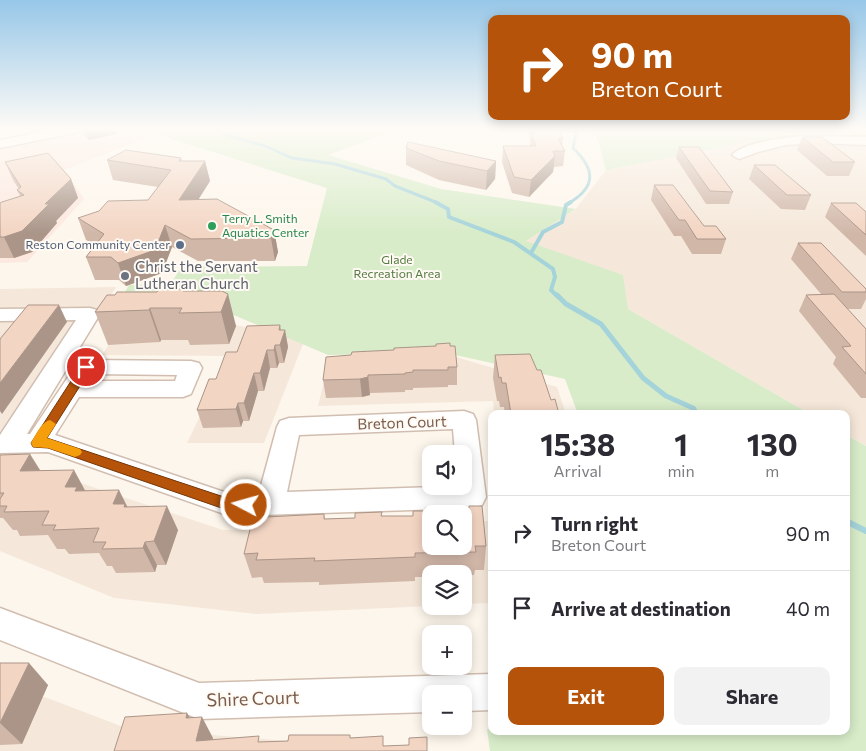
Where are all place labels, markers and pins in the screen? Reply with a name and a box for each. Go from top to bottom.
place label: Terry L. Smith Aquatics Center [222,211,309,239]
marker: Terry L. Smith Aquatics Center [206,220,218,232]
place label: Reston Community Center [26,237,170,251]
marker: Reston Community Center [174,239,186,251]
place label: Christ the Servant Lutheran Church [135,257,258,292]
marker: Christ the Servant Lutheran Church [119,270,131,282]
pin [65,346,107,388]

